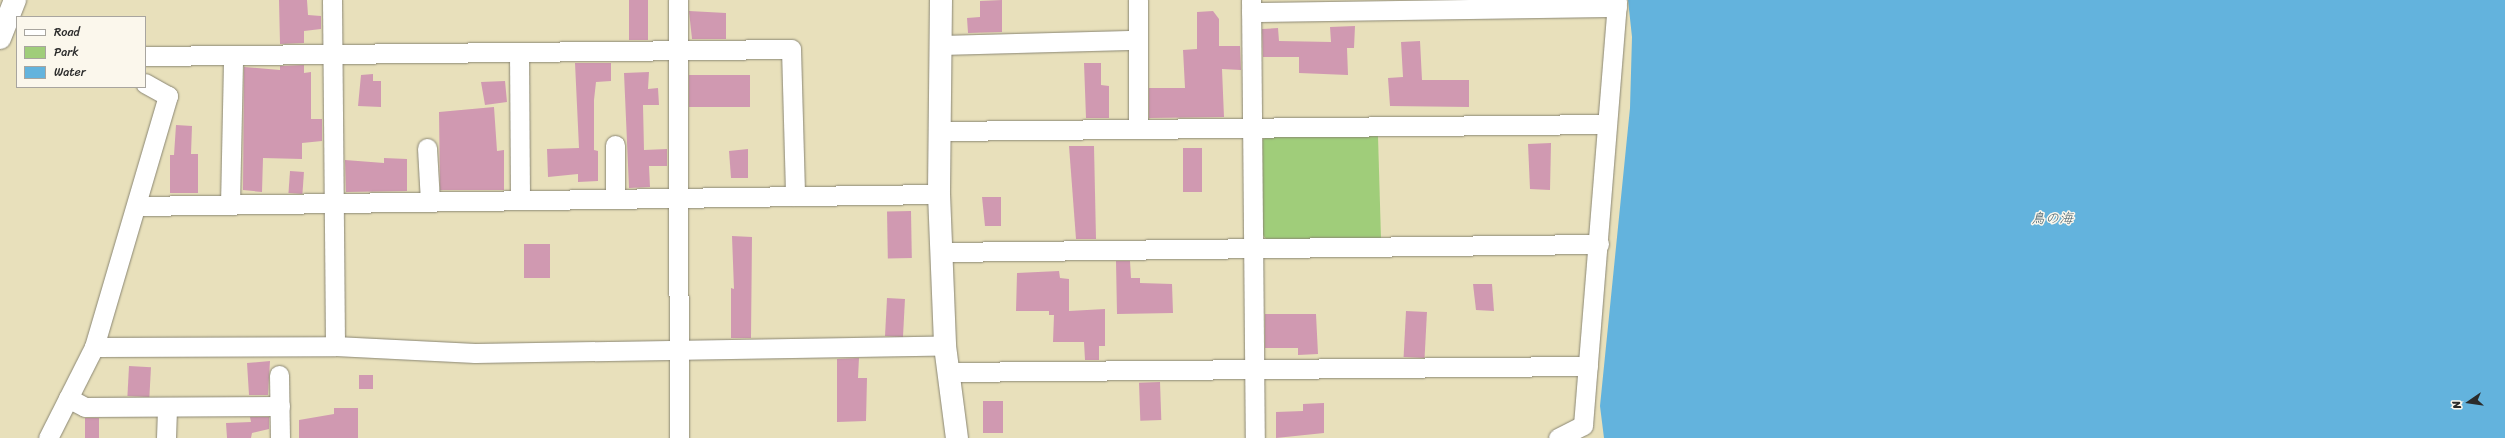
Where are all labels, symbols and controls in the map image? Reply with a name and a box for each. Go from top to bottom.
legend [16,16,146,88]
text: Road [54,21,80,43]
text: Park [54,41,79,63]
text: Water [54,61,86,83]
water label: 鳥の海 [2031,211,2073,227]
north arrow [2449,382,2489,422]
text: N [2447,399,2467,411]

